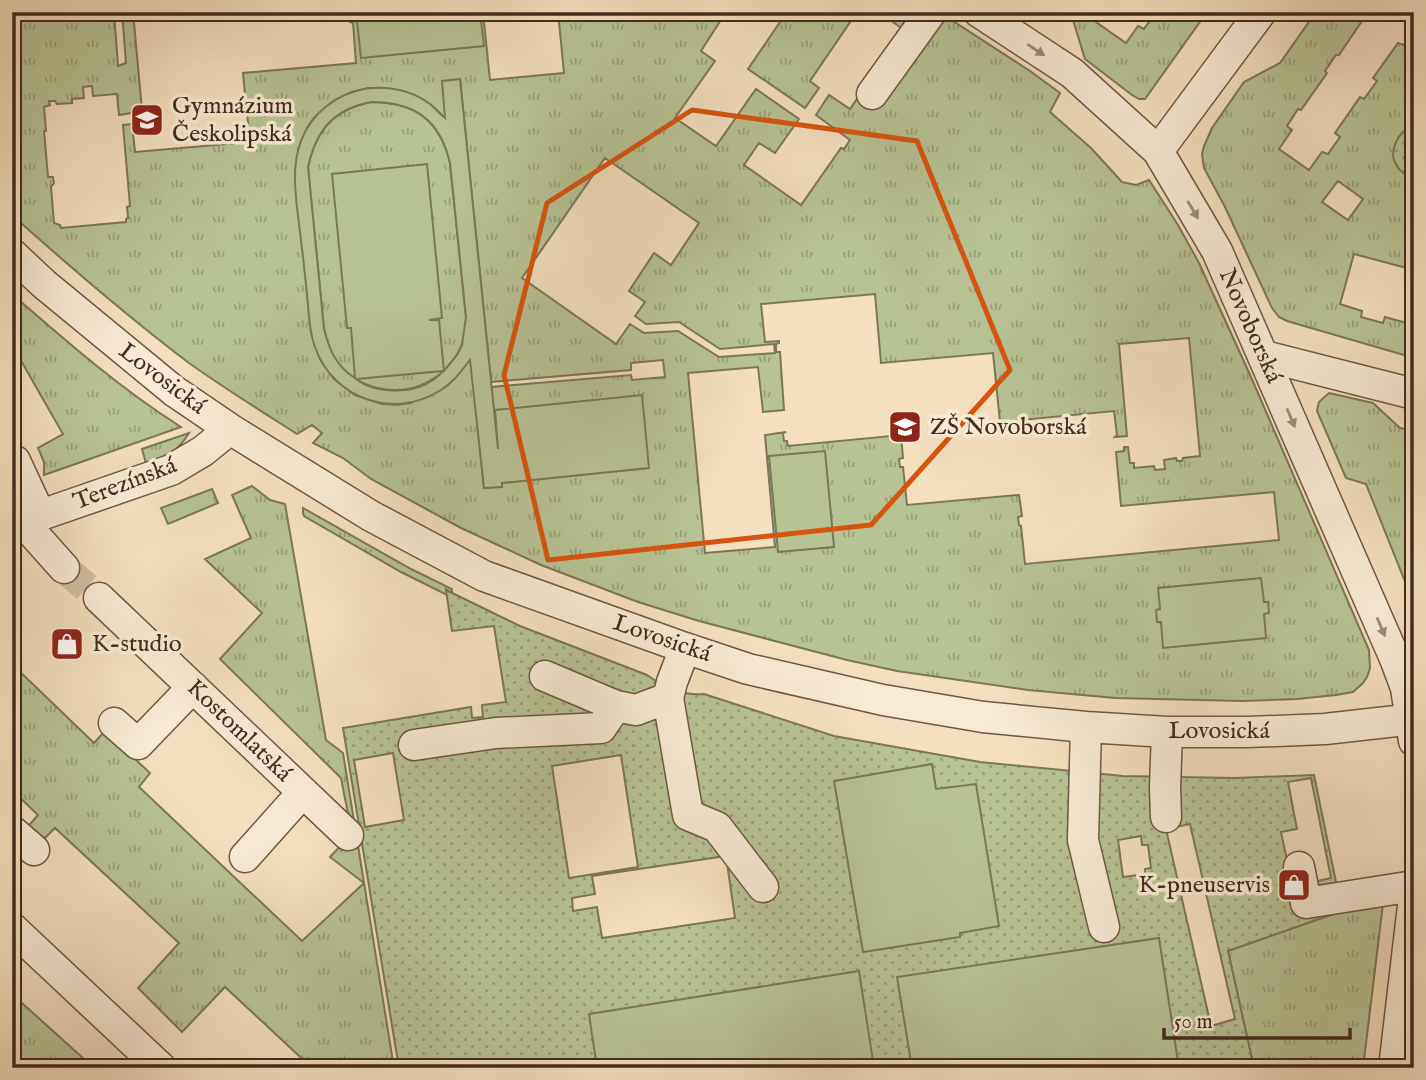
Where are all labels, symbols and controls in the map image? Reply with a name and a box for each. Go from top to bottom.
one-way arrow [1026,43,1045,56]
place label: Gymnázium Českolipská [172,91,293,150]
school or university icon: Gymnázium Českolipská [128,101,166,139]
one-way arrow [1186,201,1199,220]
street label: Novoborská [1211,264,1289,389]
street label: Lovosická [112,336,212,422]
school or university icon: ZŠ Novoborská [886,408,924,446]
one-way arrow [1286,408,1297,429]
place label: ZŠ Novoborská [930,412,1087,443]
street label: Terezínská [69,450,182,518]
street label: Lovosická [609,608,716,670]
one-way arrow [1375,617,1387,637]
shop icon: K-studio [48,625,86,663]
place label: K-studio [92,629,182,660]
street label: Kostomlatská [180,673,299,790]
street label: Lovosická [1168,716,1270,747]
shop icon: K-pneuservis [1275,866,1313,904]
place label: K-pneuservis [1139,870,1270,901]
scale bar [1164,996,1349,1040]
text: 50 m [1174,1009,1213,1036]

